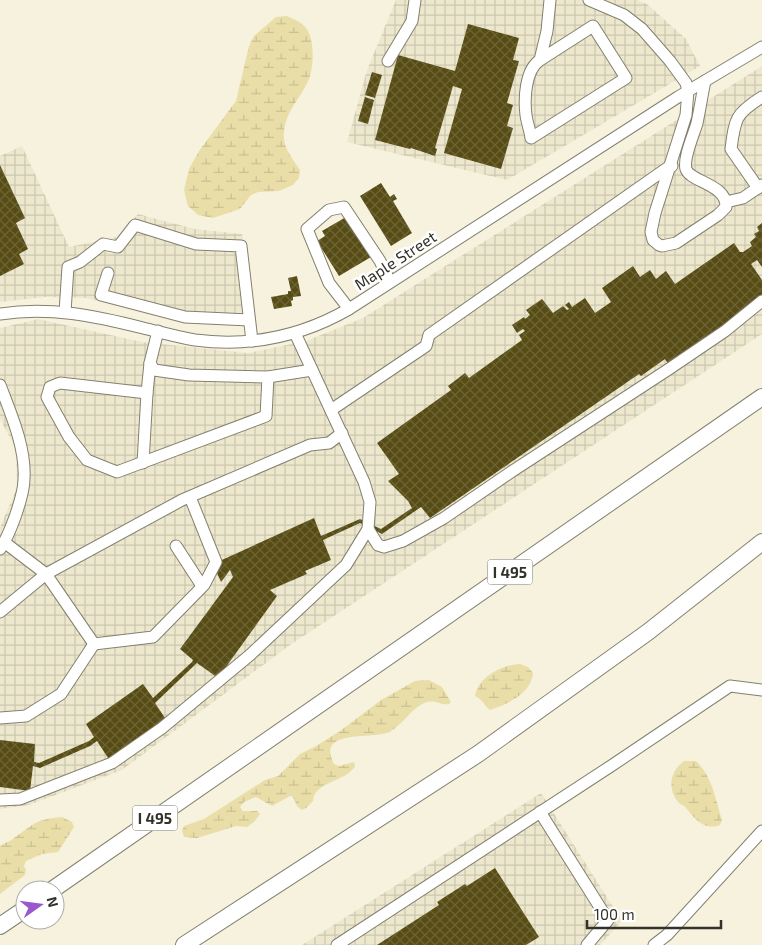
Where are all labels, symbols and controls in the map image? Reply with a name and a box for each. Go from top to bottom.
street label: Maple Street [351,227,439,293]
road number: I 495 [488,560,532,584]
road number: I 495 [132,806,178,830]
north arrow [15,880,65,930]
text: N [44,895,63,909]
scale bar [587,898,721,930]
text: 100 m [594,905,635,923]

